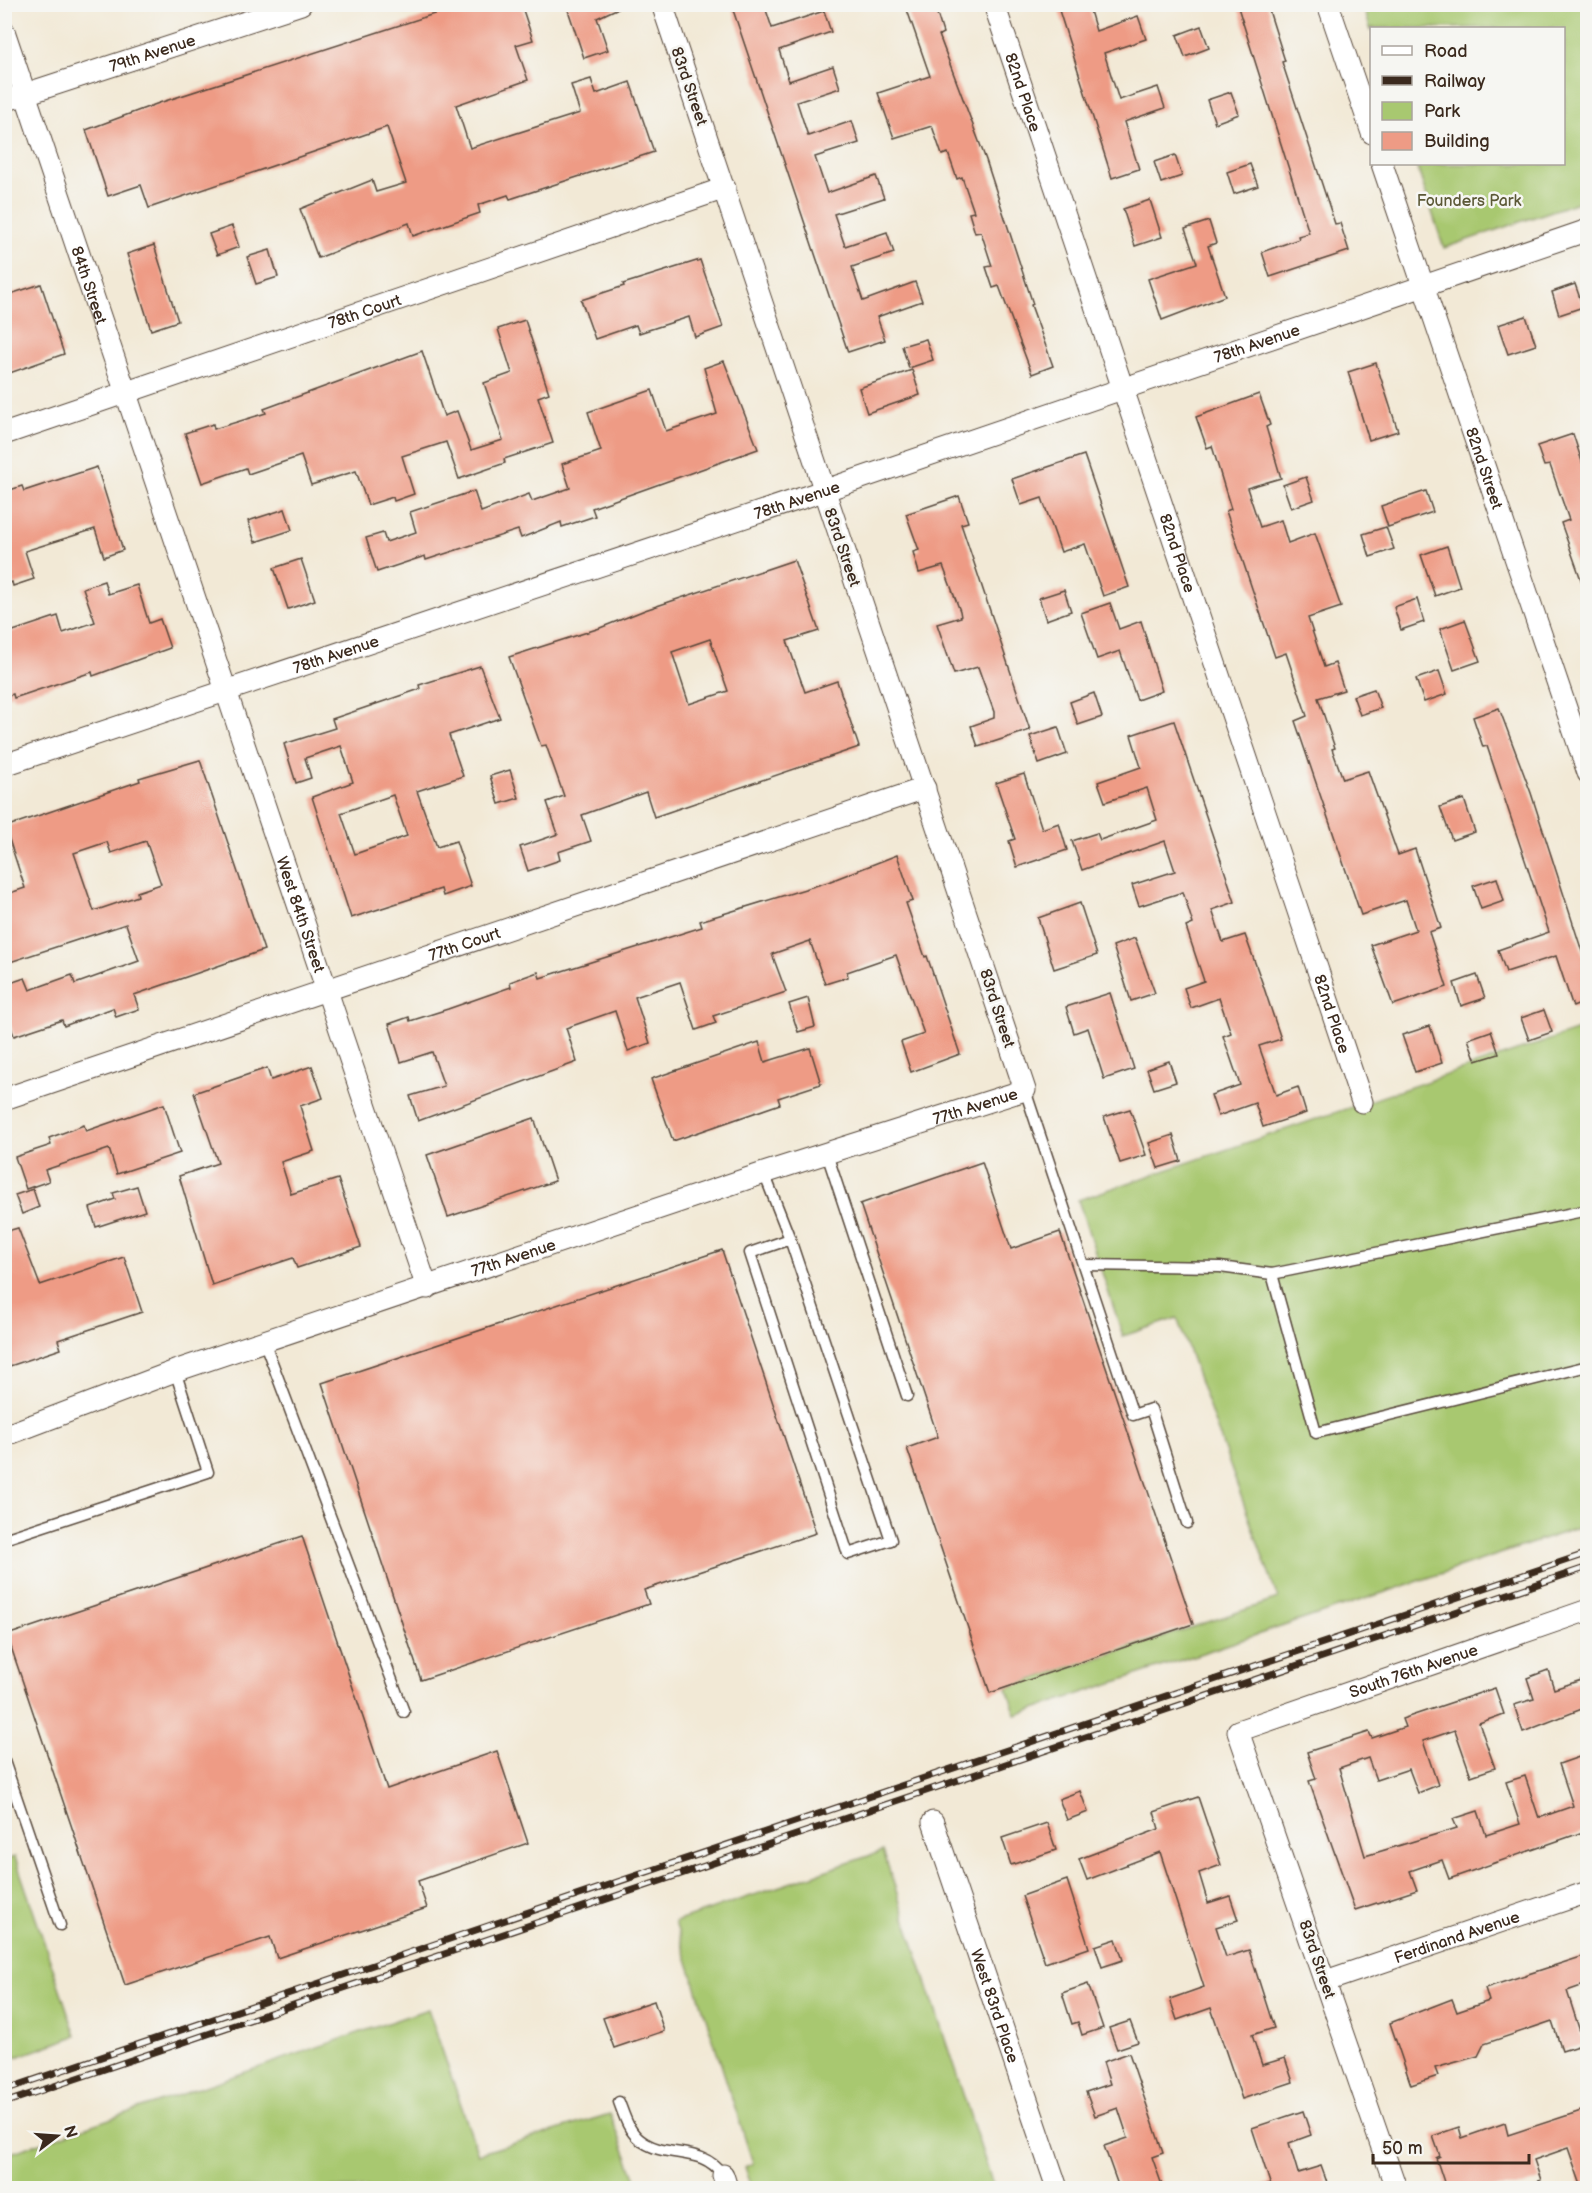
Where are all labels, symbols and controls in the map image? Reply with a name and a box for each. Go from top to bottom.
legend [1370,27,1565,165]
street label: 79th Avenue [108,31,198,77]
text: Road [1424,41,1468,62]
street label: 83rd Street [666,45,711,128]
street label: 82nd Place [1000,51,1044,135]
text: Railway [1424,71,1486,92]
text: Park [1424,101,1460,122]
text: Building [1424,131,1490,152]
park label: Founders Park [1417,192,1521,211]
street label: 84th Street [66,244,110,327]
street label: 78th Court [326,291,404,334]
street label: 78th Avenue [1212,321,1303,368]
street label: 82nd Street [1461,425,1506,512]
street label: 78th Avenue [752,478,843,524]
street label: 83rd Street [819,506,864,589]
street label: 82nd Place [1155,512,1199,596]
street label: 78th Avenue [291,632,382,679]
street label: West 84th Street [271,854,328,975]
street label: 77th Court [427,924,503,966]
street label: 83rd Street [975,967,1018,1050]
street label: 82nd Place [1309,972,1353,1057]
street label: 77th Avenue [931,1085,1021,1130]
street label: 77th Avenue [469,1236,559,1282]
street label: South 76th Avenue [1347,1641,1481,1703]
street label: Ferdinand Avenue [1392,1908,1523,1968]
street label: 83rd Street [1294,1918,1339,2001]
street label: West 83rd Place [966,1947,1022,2066]
north arrow [27,2106,87,2166]
text: N [59,2124,81,2141]
scale bar [1373,2127,1529,2165]
text: 50 m [1382,2138,1423,2159]

